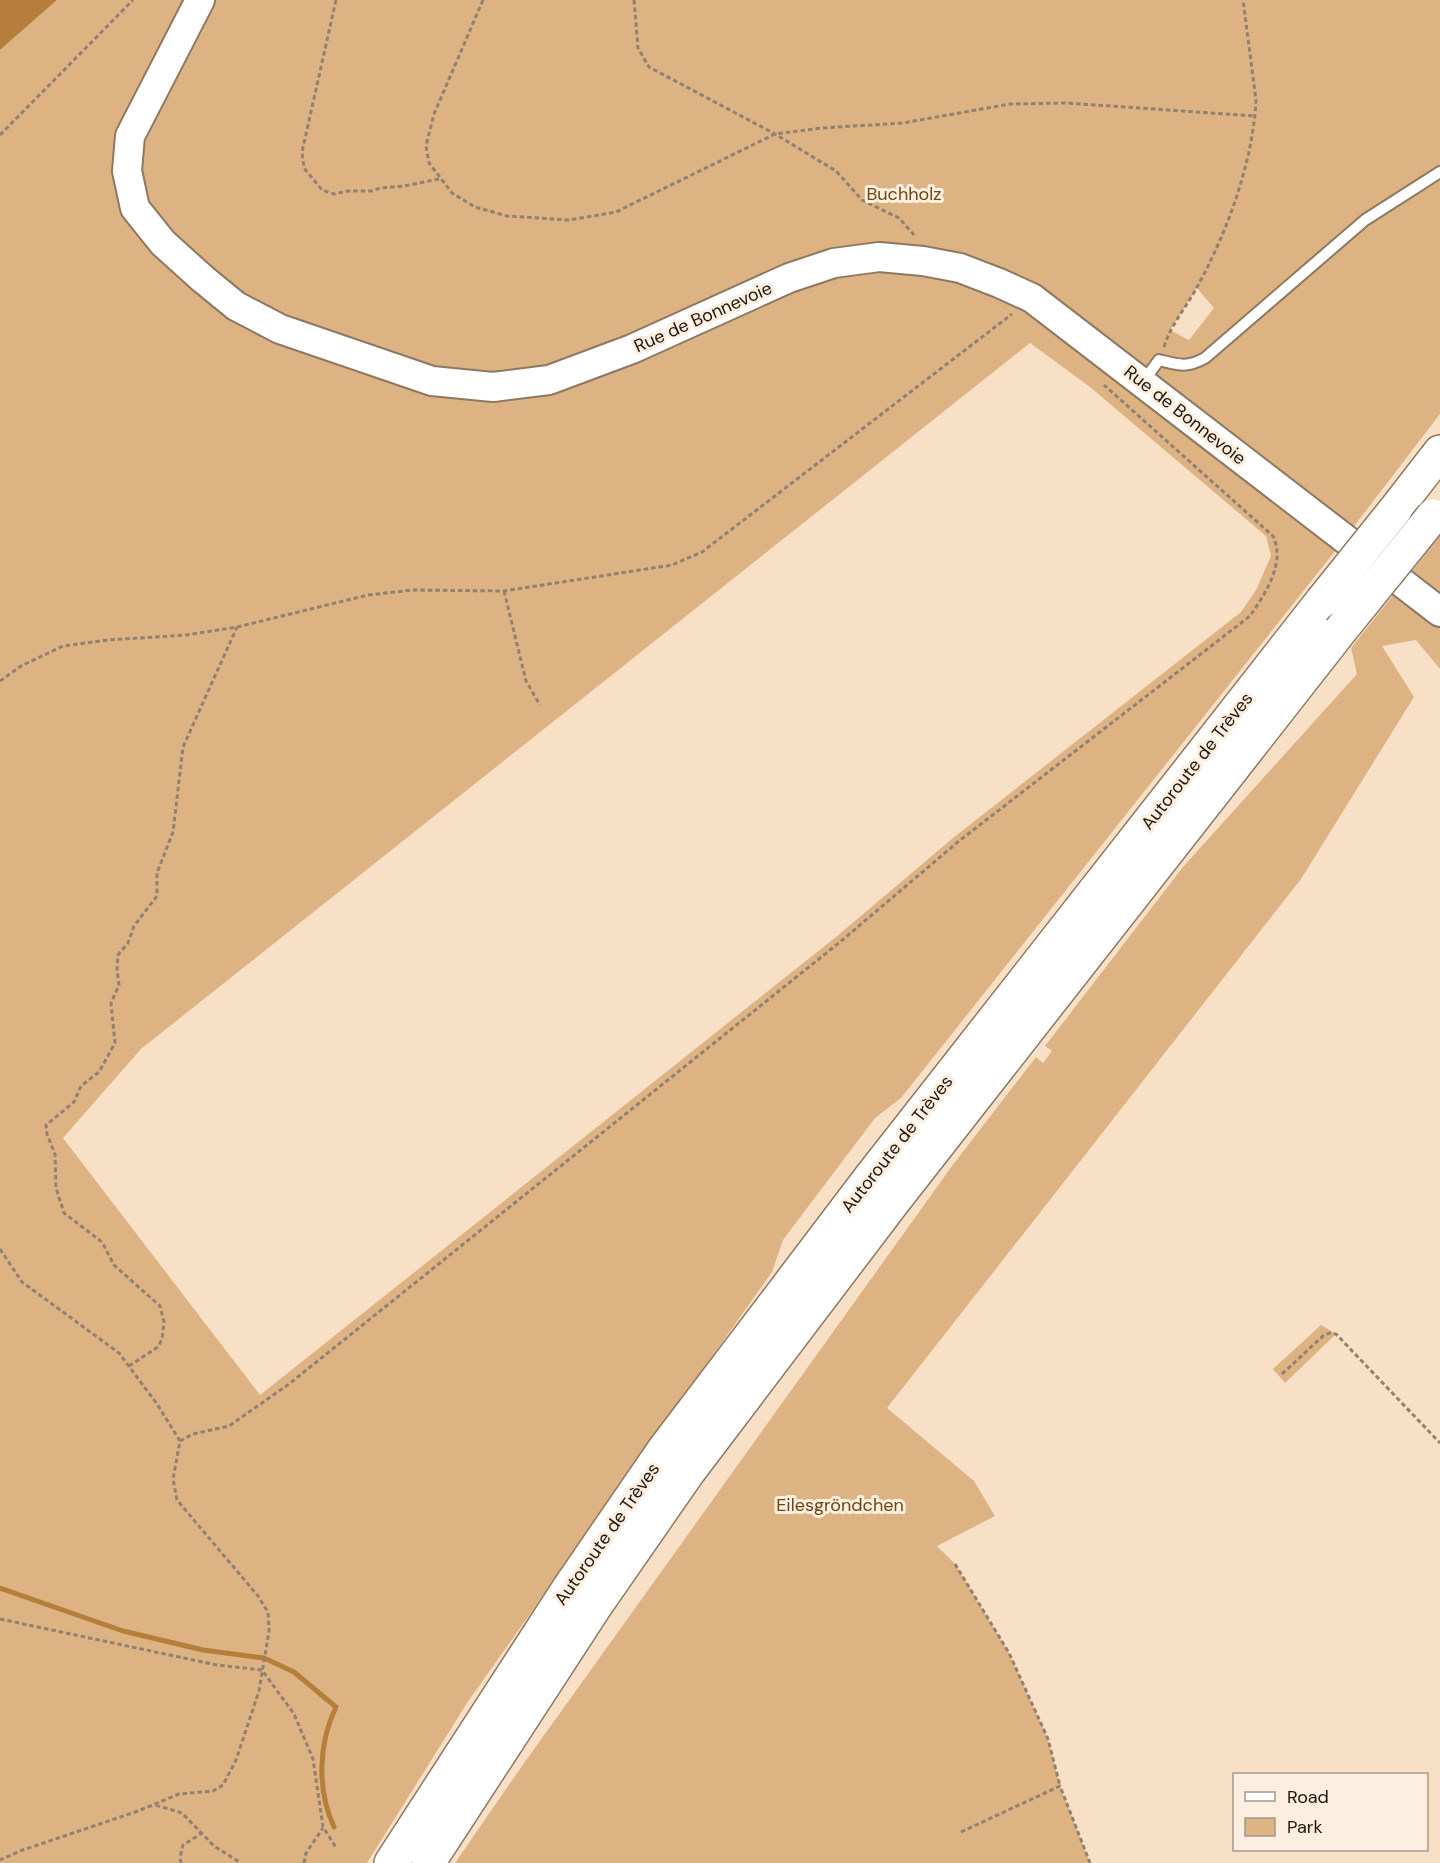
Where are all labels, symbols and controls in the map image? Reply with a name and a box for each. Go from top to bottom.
park label: Buchholz [866,182,942,206]
street label: Rue de Bonnevoie [630,276,776,358]
street label: Rue de Bonnevoie [1119,360,1251,470]
street label: Autoroute de Trèves [1136,687,1258,835]
street label: Autoroute de Trèves [836,1070,958,1218]
street label: Autoroute de Trèves [549,1458,665,1610]
park label: Eilesgröndchen [776,1493,904,1517]
legend [1233,1773,1428,1851]
text: Road [1287,1785,1329,1809]
text: Park [1287,1815,1323,1839]

